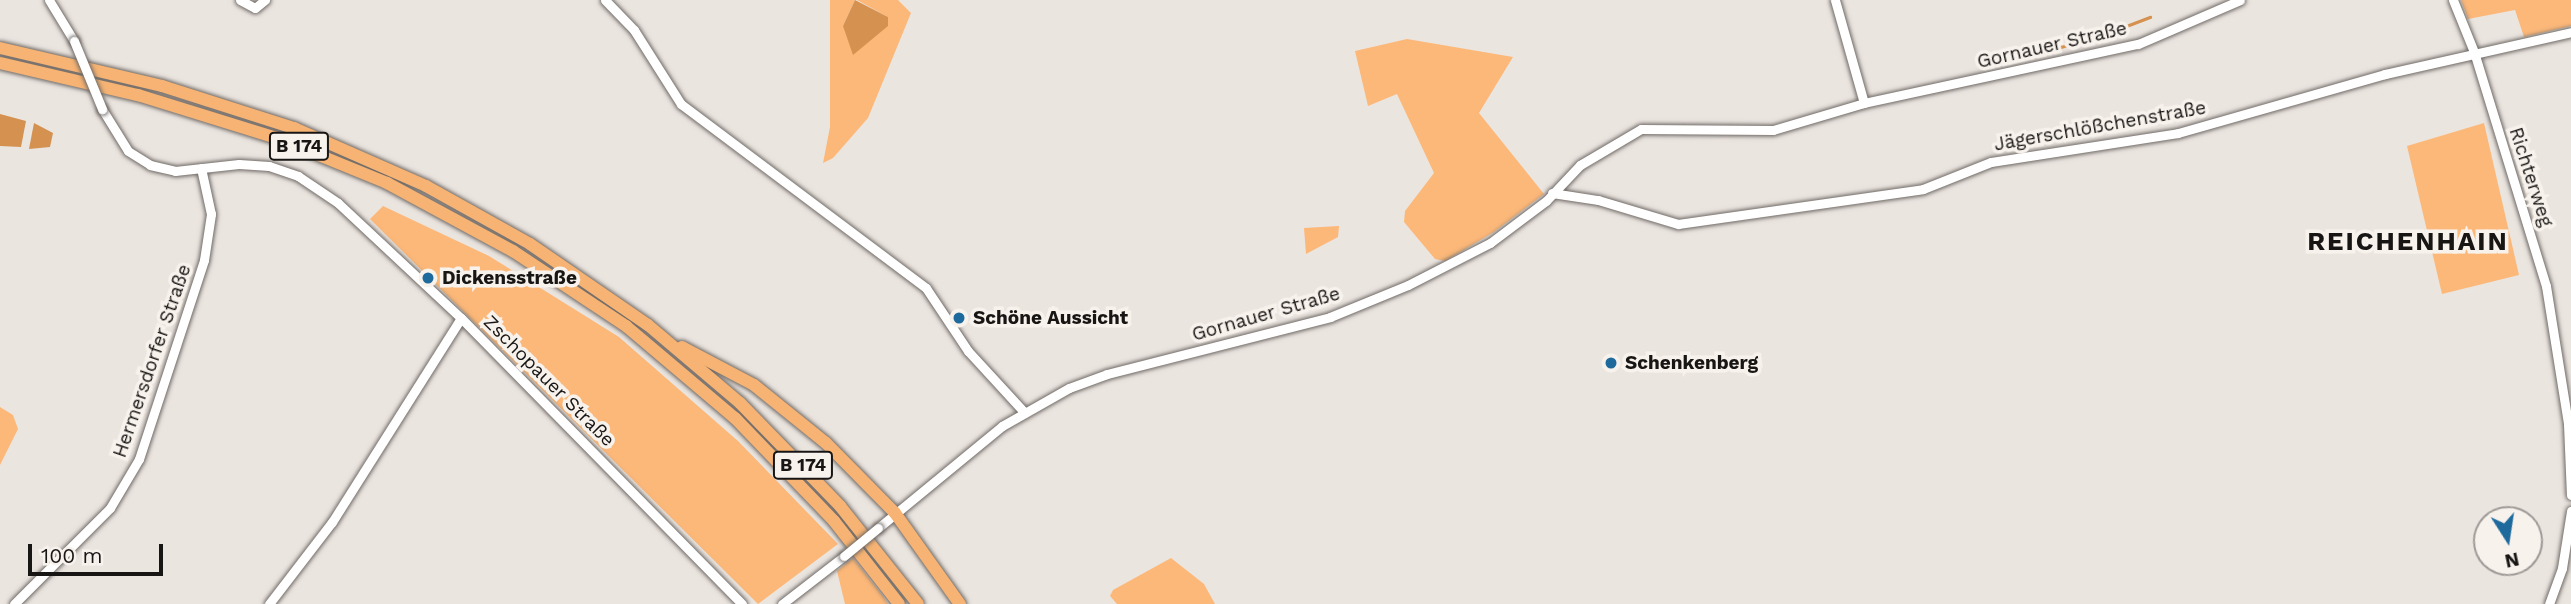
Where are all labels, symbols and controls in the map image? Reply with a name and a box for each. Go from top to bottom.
street label: Gornauer Straße [1975,17,2129,73]
street label: Jägerschlößchenstraße [1992,96,2208,156]
street label: Richterweg [2504,124,2558,230]
road number: B 174 [268,132,330,160]
district label: REICHENHAIN [2309,226,2507,258]
street label: Hermersdorfer Straße [108,261,196,461]
place label: Dickensstraße [442,267,577,289]
marker: Dickensstraße [420,270,436,286]
street label: Gornauer Straße [1189,282,1343,346]
place label: Schöne Aussicht [973,307,1129,329]
marker: Schöne Aussicht [951,310,967,326]
street label: Zschopauer Straße [479,311,619,451]
place label: Schenkenberg [1625,352,1758,374]
marker: Schenkenberg [1603,355,1619,371]
road number: B 174 [772,450,834,480]
north arrow [2473,506,2543,576]
scale bar [32,530,166,574]
text: 100 m [41,543,103,568]
text: N [2503,547,2521,573]

